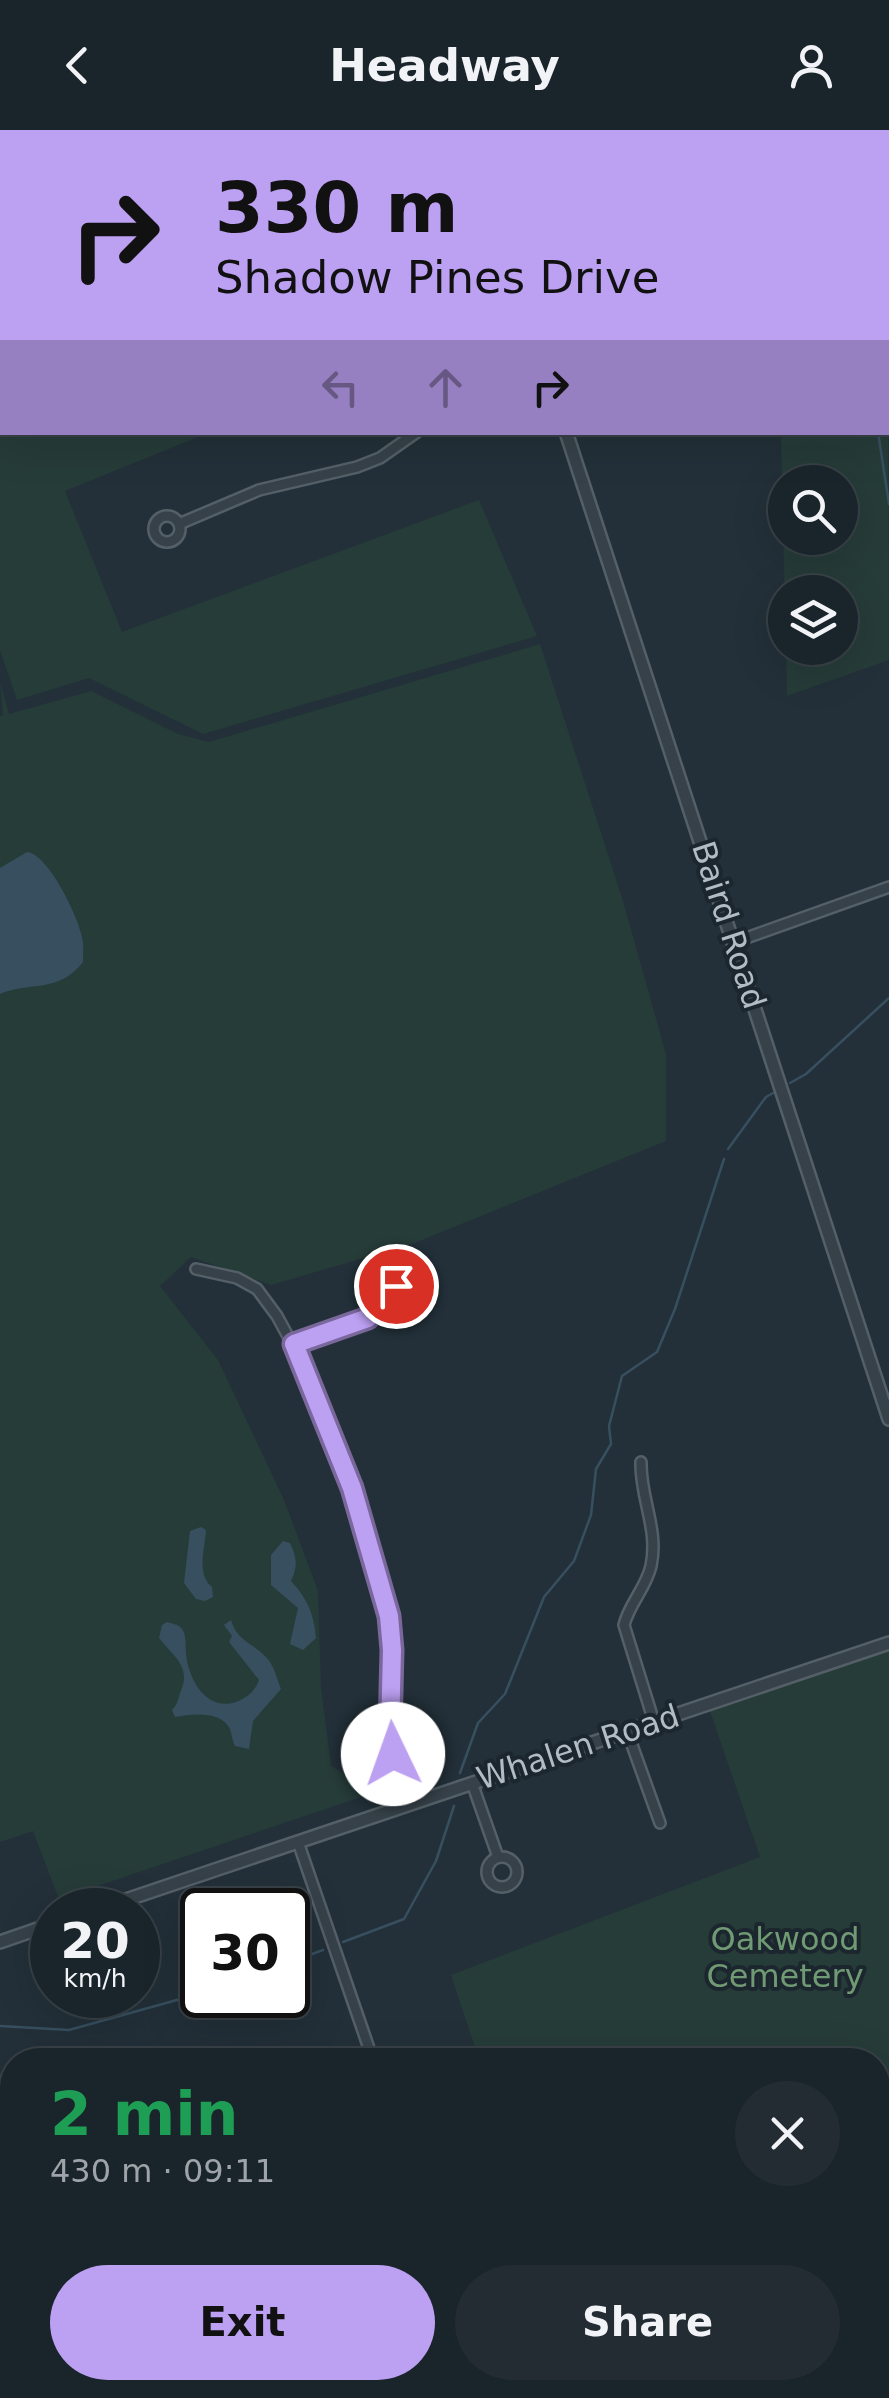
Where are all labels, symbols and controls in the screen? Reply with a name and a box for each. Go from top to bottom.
icon: back [50,38,105,93]
icon: person [784,38,839,93]
text: Headway [329,39,560,92]
text: 330 m [215,167,458,249]
icon: right [50,170,180,300]
text: Shadow Pines Drive [215,251,659,304]
icon: left [313,360,368,415]
icon: ahead [418,360,473,415]
icon: right [523,360,578,415]
map controls [768,465,858,665]
button: search [768,465,858,555]
button: layers [768,575,858,665]
street label: Baird Road [684,836,774,1014]
pin [354,1244,439,1329]
icon: arrive [369,1259,424,1314]
street label: Whalen Road [472,1696,684,1798]
position arrow [341,1702,445,1806]
speed limit sign: 30 [180,1888,310,2018]
text: 20 [60,1912,130,1970]
park label: Oakwood Cemetery [706,1920,864,1995]
text: km/h [63,1964,127,1993]
text: 2 min [50,2079,238,2149]
button: close [735,2081,840,2186]
text: 430 m · 09:11 [50,2152,275,2190]
button: Exit [50,2265,435,2380]
button: Share [455,2265,840,2380]

